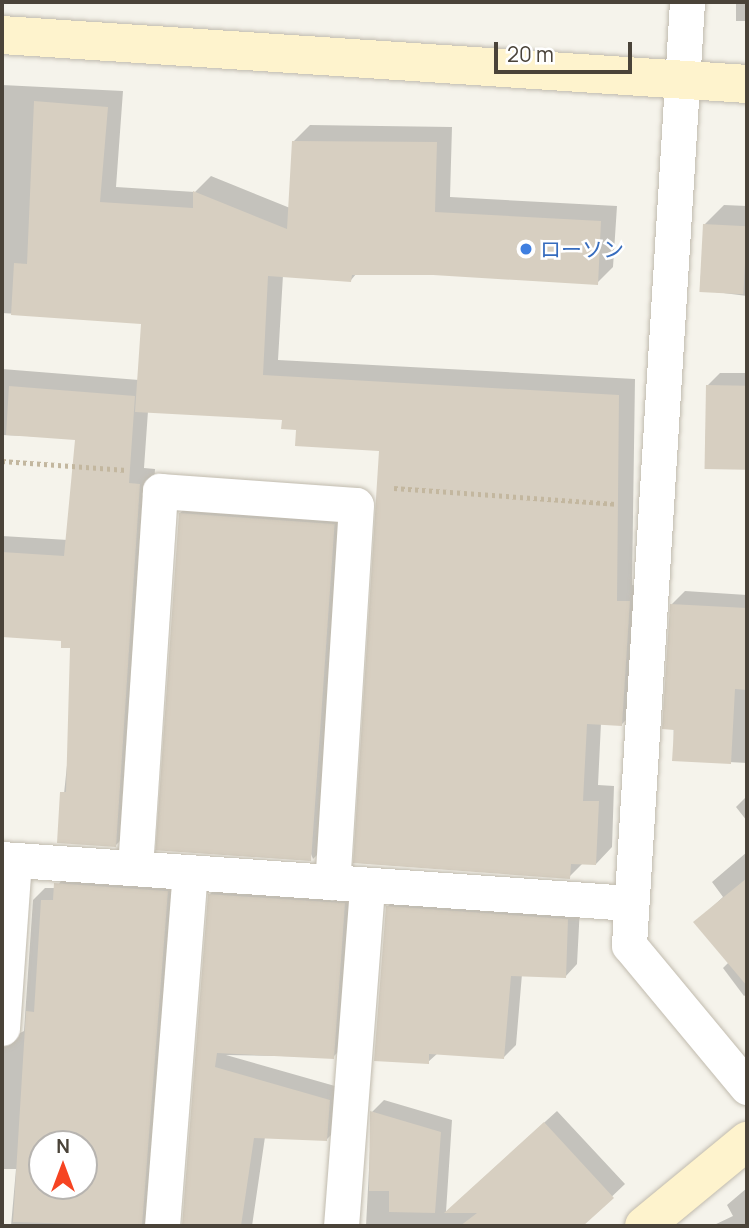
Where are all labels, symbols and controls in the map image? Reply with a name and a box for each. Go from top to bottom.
scale bar [497,28,635,72]
text: 20 m [507,40,554,68]
place label: ローソン [540,236,624,262]
marker: ローソン [518,241,534,257]
north arrow [28,1130,98,1200]
text: N [56,1133,70,1159]

